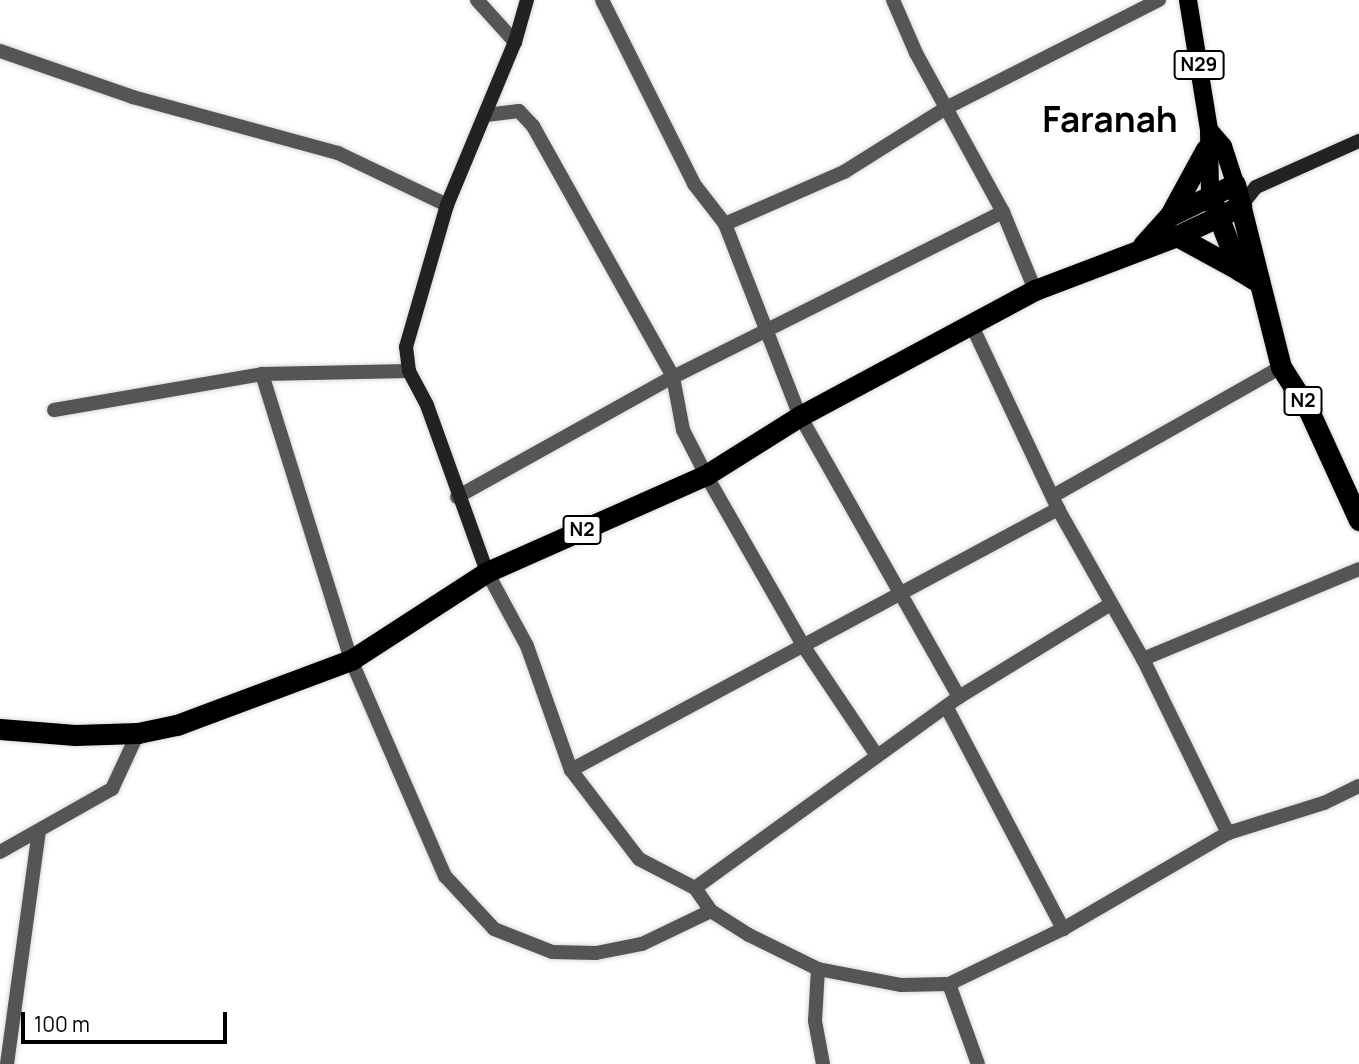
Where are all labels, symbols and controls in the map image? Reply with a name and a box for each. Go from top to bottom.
road number: N29 [1173,50,1225,80]
district label: Faranah [1042,98,1178,140]
road number: N2 [1282,386,1324,416]
road number: N2 [561,514,603,545]
scale bar [24,998,231,1042]
text: 100 m [34,1010,90,1038]

